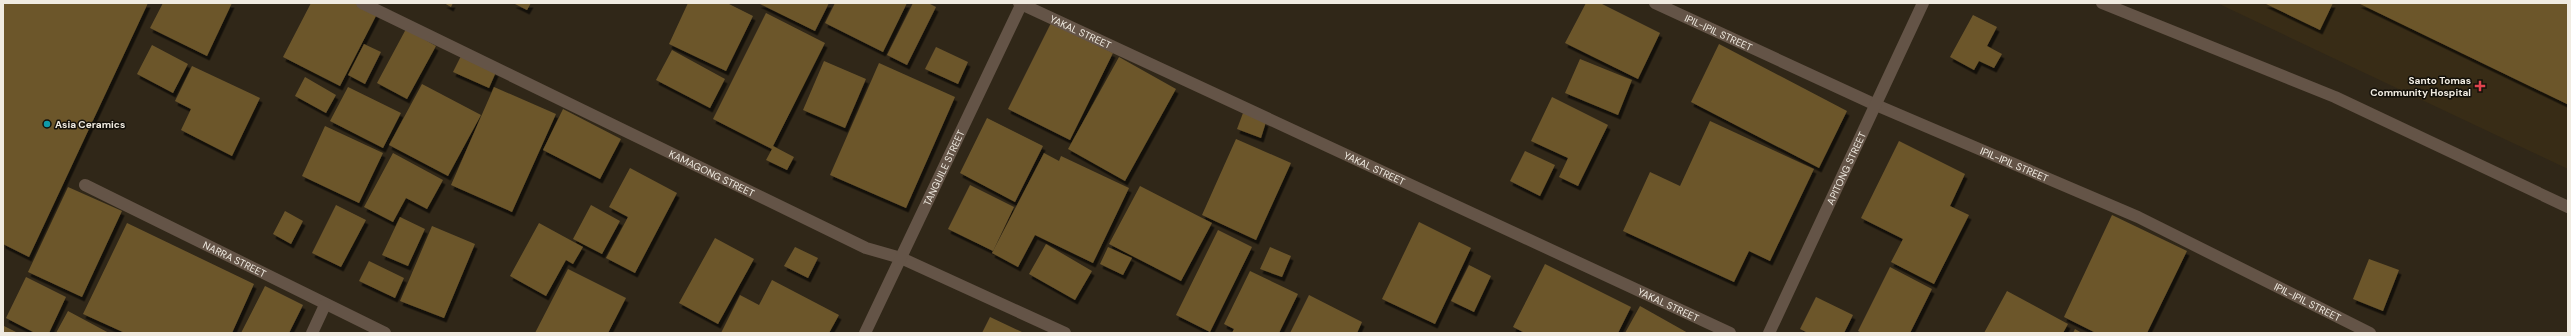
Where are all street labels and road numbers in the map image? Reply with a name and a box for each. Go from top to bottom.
street label: IPIL-IPIL STREET [1683,11,1755,54]
street label: YAKAL STREET [1048,12,1114,52]
street label: TANGUILE STREET [920,127,967,208]
street label: APITONG STREET [1823,129,1869,207]
street label: IPIL-IPIL STREET [1978,144,2051,185]
street label: KAMAGONG STREET [667,147,757,200]
street label: YAKAL STREET [1342,148,1408,188]
street label: NARRA STREET [201,238,269,280]
street label: IPIL-IPIL STREET [2272,280,2344,324]
street label: YAKAL STREET [1636,285,1702,324]

